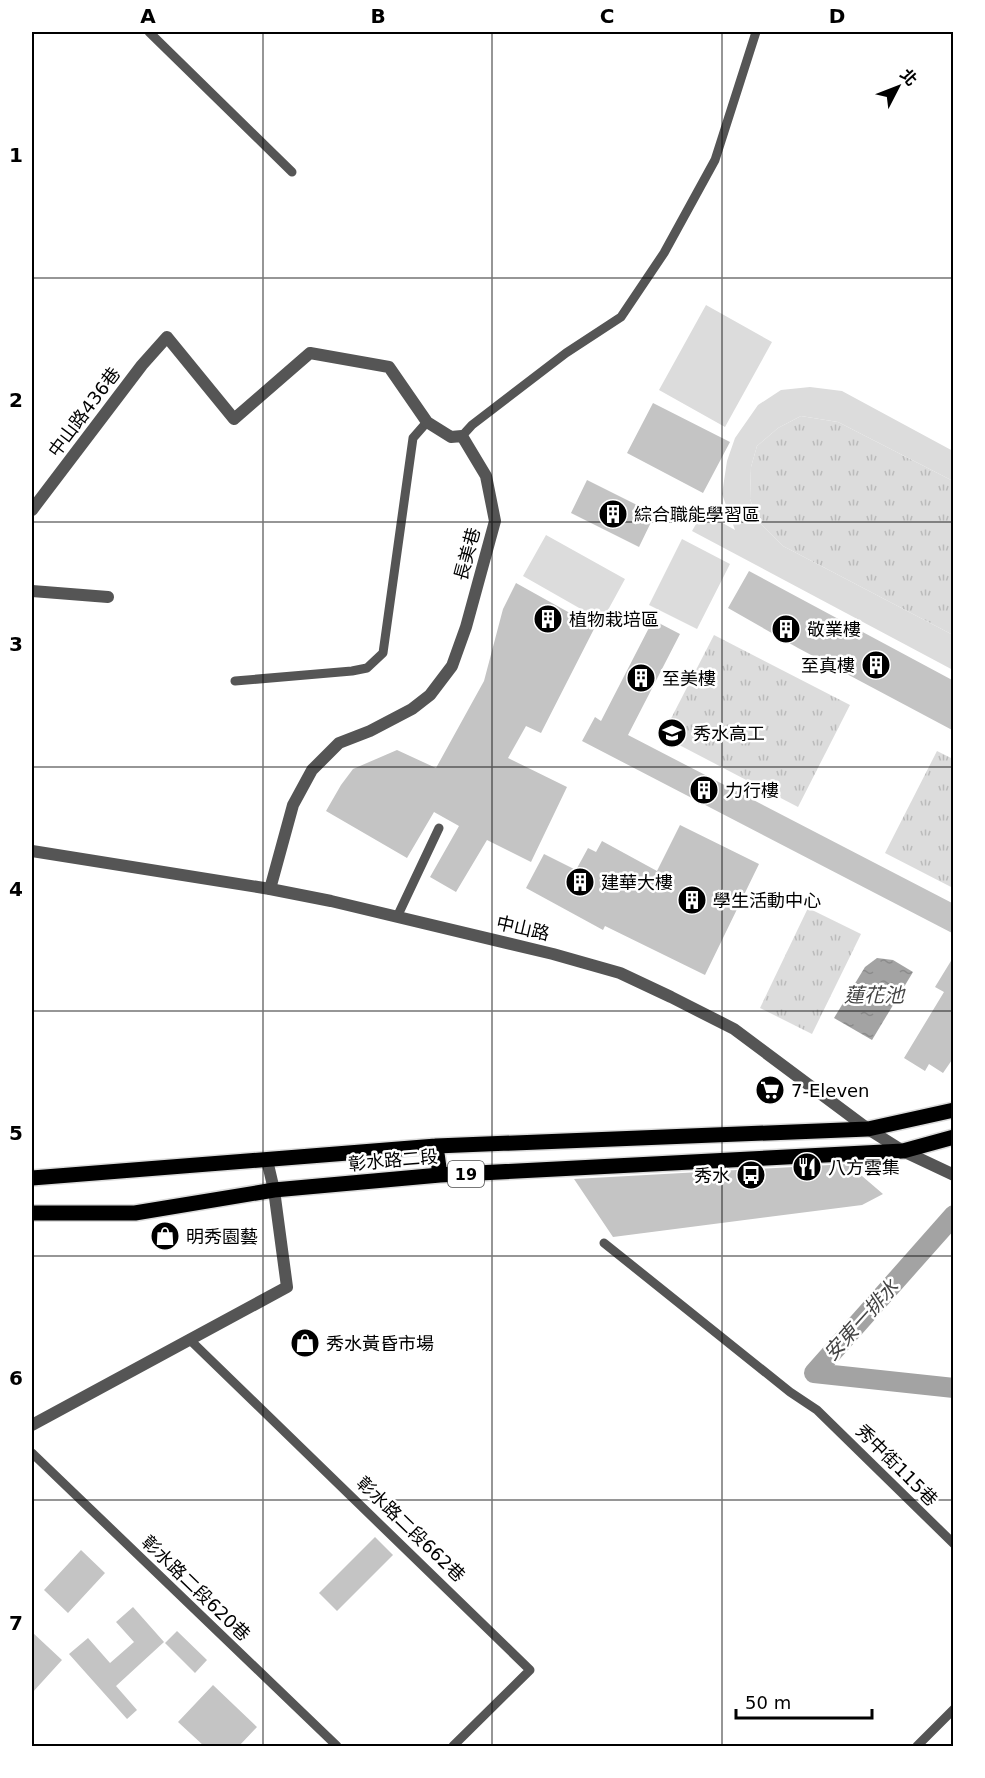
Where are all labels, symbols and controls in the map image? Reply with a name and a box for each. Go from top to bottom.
text: A [140,4,156,28]
text: B [370,4,386,28]
text: C [600,4,614,28]
text: D [829,4,845,28]
north arrow [868,57,928,117]
text: 北 [896,65,921,90]
text: 1 [9,143,23,167]
street label: 中山路436巷 [44,363,124,461]
text: 2 [9,388,23,412]
building icon: 綜合職能學習區 [597,498,629,530]
place label: 綜合職能學習區 [634,504,760,525]
street label: 長美巷 [450,525,484,583]
building icon: 植物栽培區 [532,603,564,635]
place label: 植物栽培區 [569,609,659,630]
building icon: 敬業樓 [770,613,802,645]
place label: 敬業樓 [807,619,861,640]
text: 3 [9,632,23,656]
building icon: 至真樓 [860,649,892,681]
place label: 至真樓 [801,655,855,676]
building icon: 至美樓 [625,662,657,694]
place label: 至美樓 [662,668,716,689]
school or university icon: 秀水高工 [656,717,688,749]
place label: 秀水高工 [693,723,765,744]
building icon: 力行樓 [688,774,720,806]
place label: 力行樓 [725,780,779,801]
building icon: 建華大樓 [564,866,596,898]
place label: 建華大樓 [601,872,673,893]
text: 4 [9,877,23,901]
building icon: 學生活動中心 [676,884,708,916]
place label: 學生活動中心 [713,890,821,911]
street label: 中山路 [494,912,552,944]
water label: 蓮花池 [844,983,906,1007]
supermarket icon: 7-Eleven [754,1074,786,1106]
place label: 7-Eleven [791,1080,870,1101]
text: 5 [9,1121,23,1145]
street label: 彰水路二段 [347,1146,439,1174]
restaurant icon: 八方雲集 [791,1151,823,1183]
place label: 八方雲集 [828,1157,900,1178]
bus stop icon: 秀水 [735,1159,767,1191]
road number: 19 [448,1161,484,1187]
place label: 秀水 [694,1165,730,1186]
shop icon: 明秀園藝 [149,1220,181,1252]
place label: 明秀園藝 [186,1226,258,1247]
water label: 安東一排水 [819,1274,904,1365]
shop icon: 秀水黃昏市場 [289,1327,321,1359]
place label: 秀水黃昏市場 [326,1333,434,1354]
text: 6 [9,1366,23,1390]
street label: 秀中街115巷 [852,1420,942,1510]
street label: 彰水路二段662巷 [353,1472,469,1586]
street label: 彰水路二段620巷 [138,1531,254,1645]
text: 7 [9,1611,23,1635]
scale bar [736,1682,872,1720]
text: 50 m [745,1692,791,1713]

